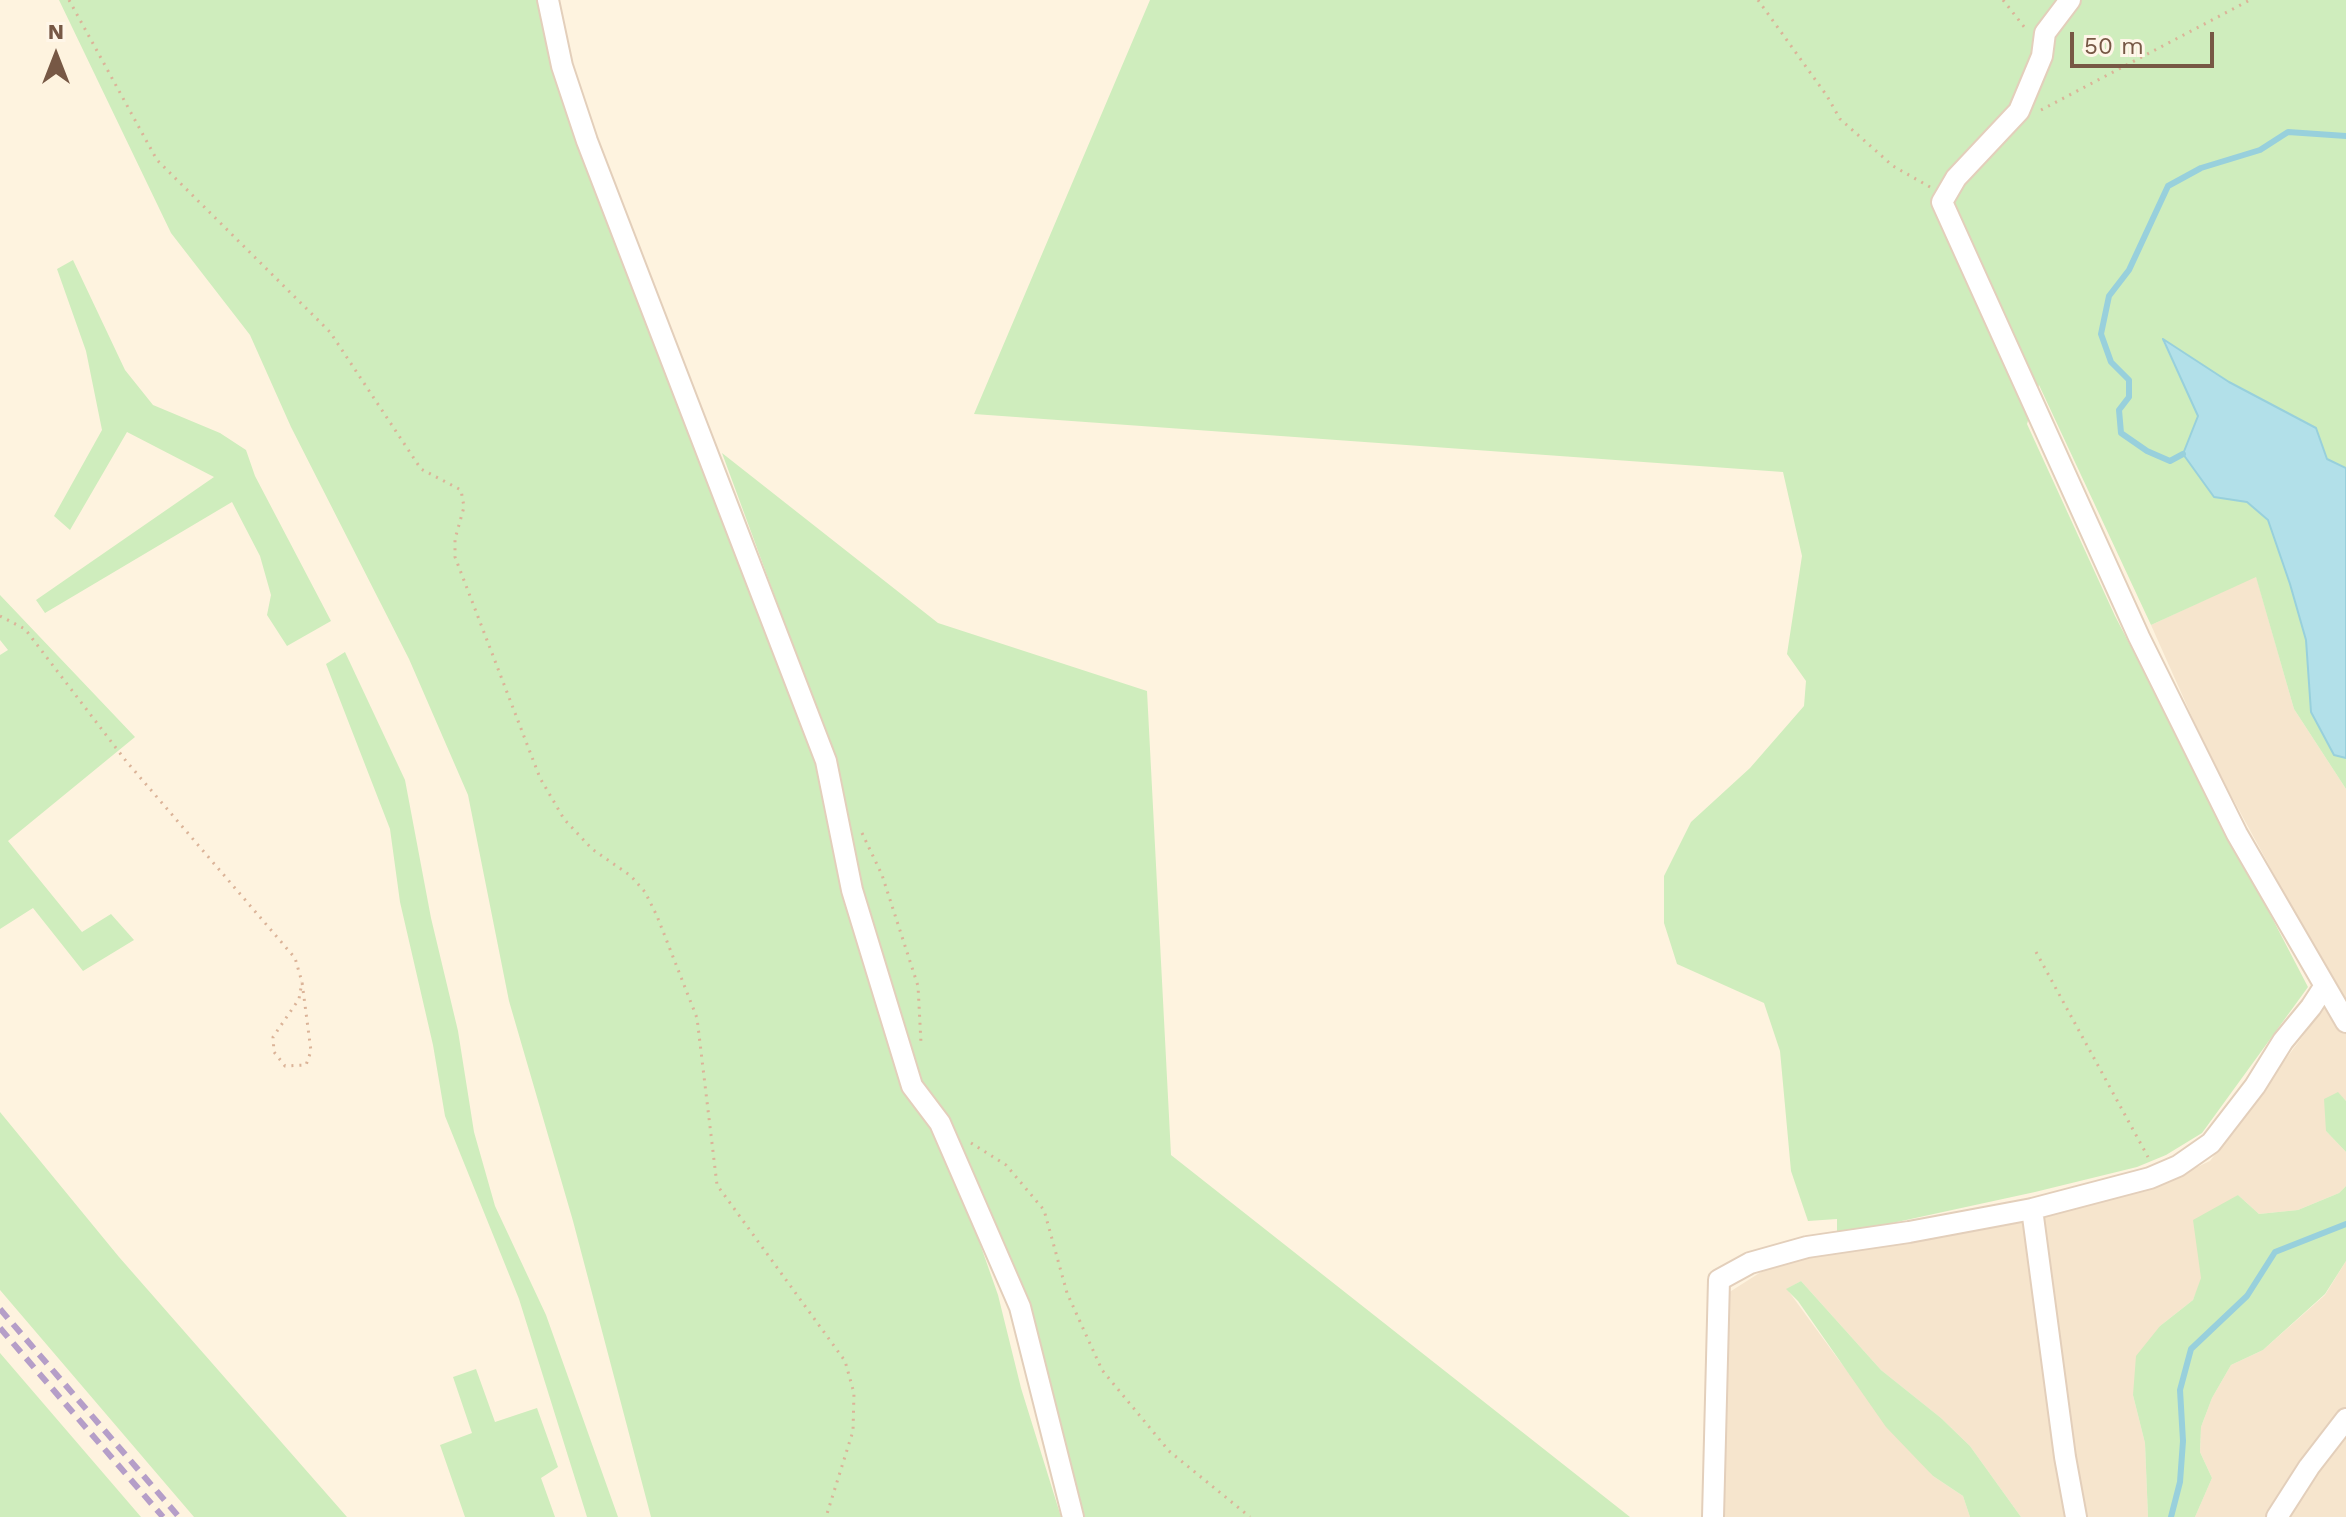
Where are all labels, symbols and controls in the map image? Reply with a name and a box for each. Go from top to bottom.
north arrow [16,16,96,96]
scale bar [2074,16,2218,66]
text: N [48,19,64,44]
text: 50 m [2084,32,2144,60]

